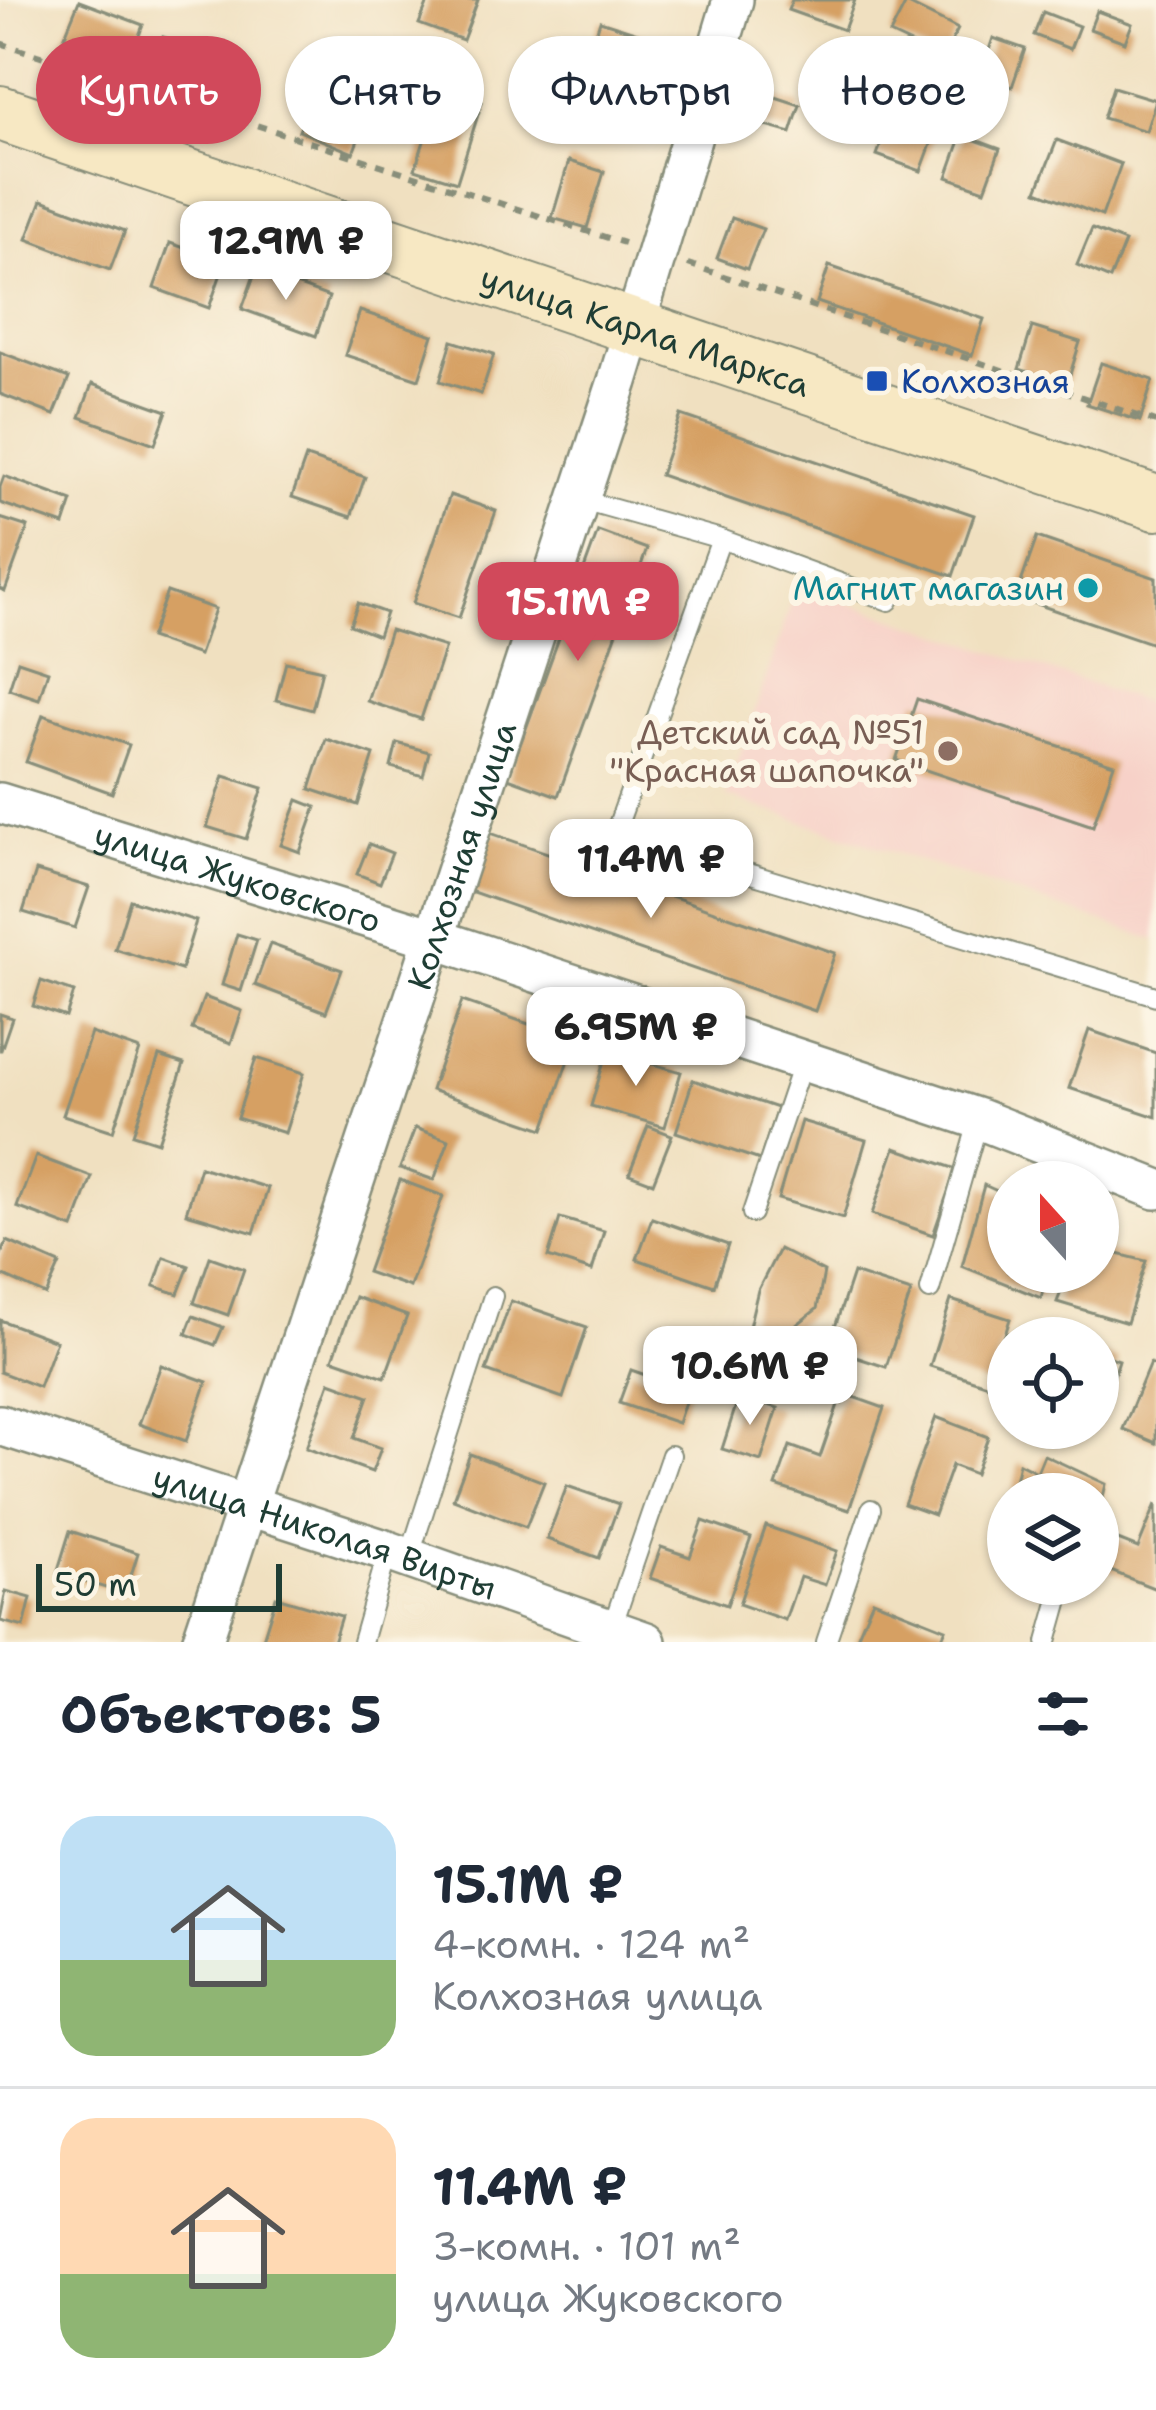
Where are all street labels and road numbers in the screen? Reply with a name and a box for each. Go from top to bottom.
street label: улица Карла Маркса [475,254,816,407]
street label: Колхозная улица [396,716,527,996]
street label: улица Жуковского [89,811,387,943]
street label: улица Николая Вирты [147,1454,503,1610]

